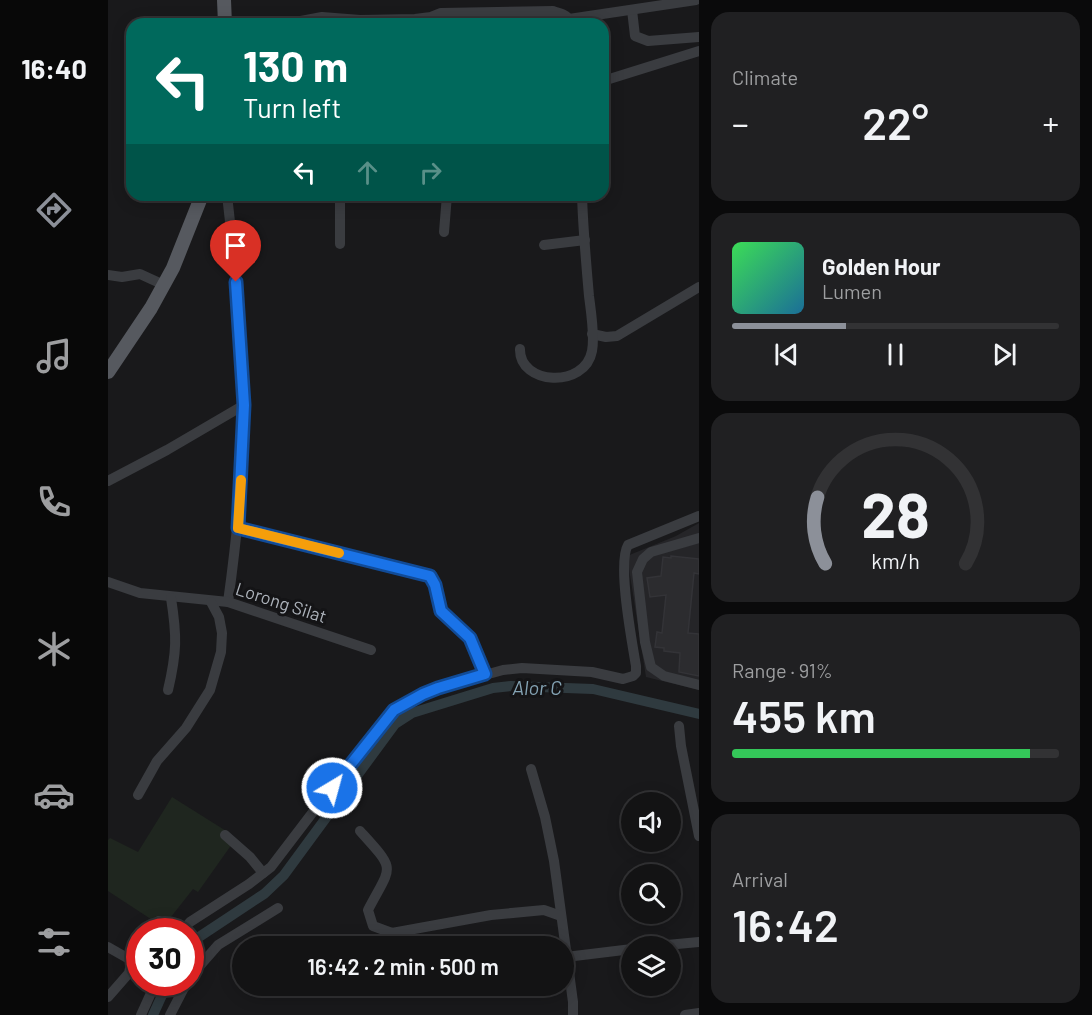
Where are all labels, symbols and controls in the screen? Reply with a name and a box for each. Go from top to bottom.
text: 130 m [243,40,348,90]
icon: left [144,42,222,120]
text: 16:40 [21,52,87,84]
text: Climate [732,65,798,89]
text: Turn left [243,91,341,123]
text: 22° [862,95,929,149]
text: − [732,103,749,143]
text: + [1042,103,1059,143]
icon: left [288,156,321,189]
icon: ahead [351,156,384,189]
icon: right [414,156,447,189]
icon: directions [33,189,75,231]
pin [210,220,261,282]
icon: arrive [219,229,252,262]
text: Golden Hour [822,253,940,279]
text: Lumen [822,279,882,303]
icon: music [33,335,75,377]
icon: previous [770,338,803,371]
icon: pause [879,338,912,371]
icon: next [988,338,1021,371]
text: 28 [861,477,930,551]
icon: phone [33,481,75,523]
text: km/h [871,549,920,574]
street label: Lorong Silat [233,577,329,627]
icon: climate [33,628,75,670]
text: Range · 91% [732,658,833,682]
water label: Alor C [512,675,562,699]
text: 455 km [732,688,876,742]
position arrow [300,756,364,820]
icon: car [33,774,75,816]
map controls [621,792,681,996]
button: sound [621,792,681,852]
button: search [621,864,681,924]
text: Arrival [732,867,788,891]
text: 16:42 [732,897,839,951]
speed limit sign: 30 [126,918,204,996]
icon: filters [33,921,75,963]
button: layers [621,936,681,996]
text: 16:42 · 2 min · 500 m [307,953,499,979]

